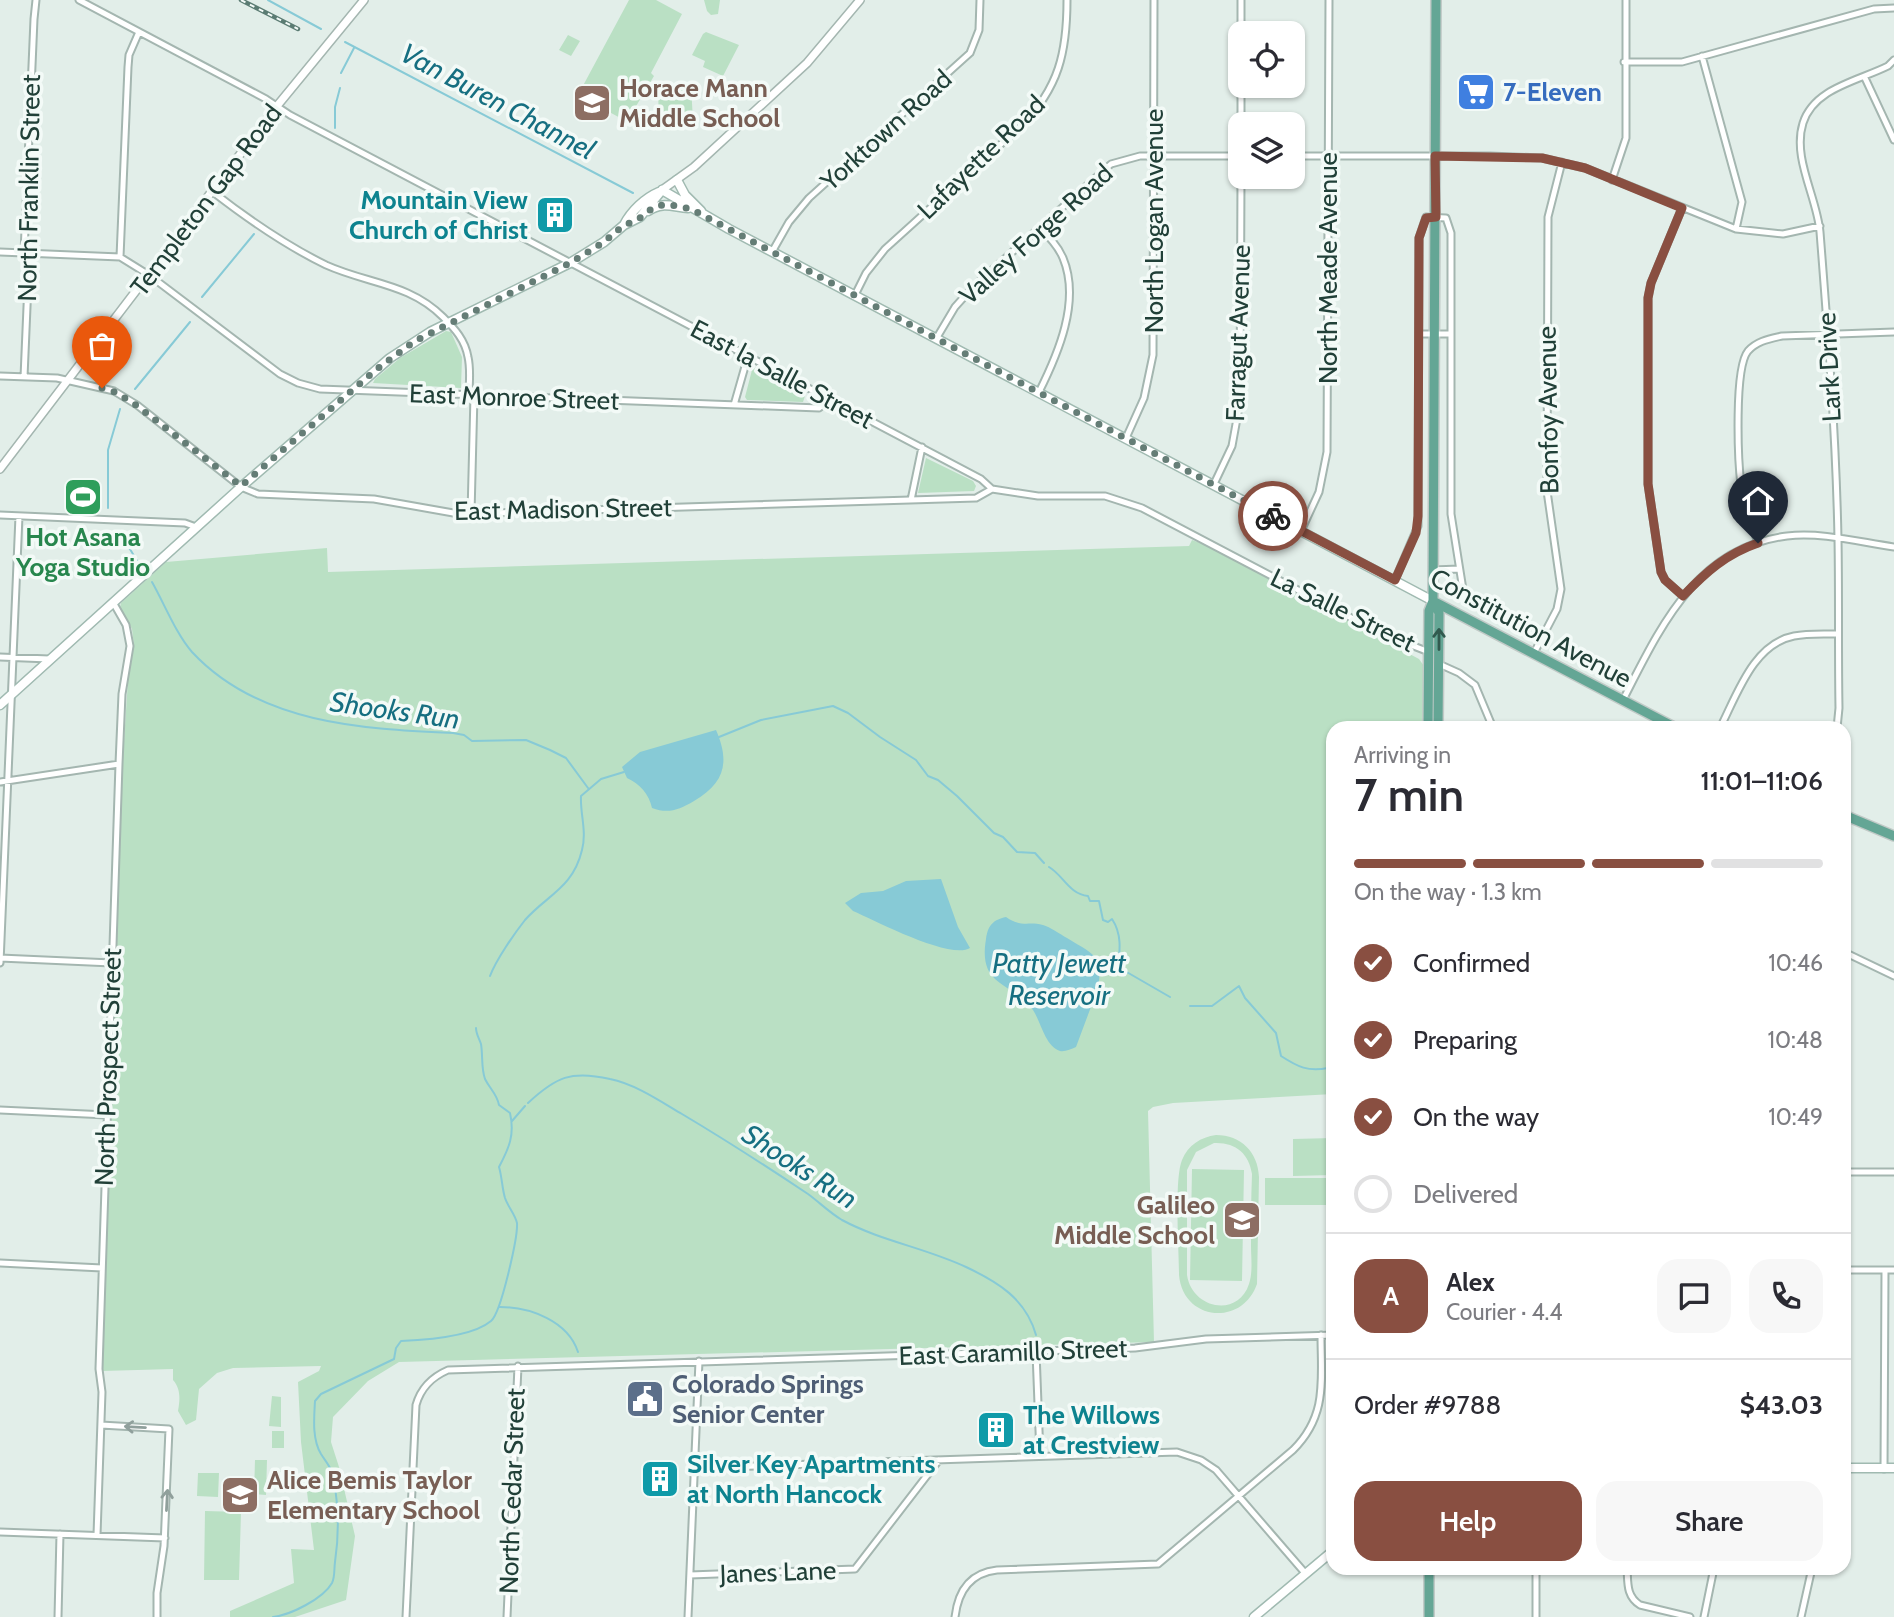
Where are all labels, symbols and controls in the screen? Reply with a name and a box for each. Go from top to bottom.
map controls [1228,21,1305,189]
button: locate [1228,21,1305,98]
water label: Van Buren Channel [395,36,601,167]
street label: Yorktown Road [813,63,958,198]
supermarket icon: 7-Eleven [1455,71,1497,113]
place label: Horace Mann Middle School [619,72,780,134]
street label: North Franklin Street [11,74,47,302]
place label: 7-Eleven [1503,76,1602,108]
school or university icon: Horace Mann Middle School [571,82,613,124]
street label: Lafayette Road [911,88,1051,226]
street label: Templeton Gap Road [123,98,289,302]
street label: North Logan Avenue [1138,109,1170,333]
button: layers [1228,112,1305,189]
street label: North Meade Avenue [1312,152,1344,384]
street label: Valley Forge Road [953,157,1119,311]
place label: Mountain View Church of Christ [349,184,528,246]
building icon: Mountain View Church of Christ [534,194,576,236]
street label: Farragut Avenue [1219,244,1257,422]
street label: Lark Drive [1810,311,1848,423]
street label: East la Salle Street [685,312,879,436]
pin [72,316,132,388]
street label: Bonfoy Avenue [1531,326,1565,494]
icon: bag [83,327,121,365]
street label: East Monroe Street [408,377,620,417]
pin [1728,471,1788,543]
sports icon: Hot Asana Yoga Studio [62,476,104,518]
courier [1238,481,1308,551]
icon: home [1739,482,1777,520]
street label: East Madison Street [454,491,672,527]
icon: bike [1254,497,1292,535]
place label: Hot Asana Yoga Studio [15,521,150,583]
street label: La Salle Street [1265,561,1421,659]
street label: Constitution Avenue [1425,561,1637,695]
one-way arrow [1432,628,1446,651]
water label: Shooks Run [328,684,462,736]
text: Arriving in [1354,741,1451,769]
text: 11:01–11:06 [1701,765,1823,797]
text: 7 min [1354,767,1464,823]
text: On the way · 1.3 km [1354,878,1542,906]
icon: check [1354,944,1392,982]
water label: Patty Jewett Reservoir [992,946,1126,1012]
street label: North Prospect Street [88,947,128,1186]
text: Confirmed [1413,947,1530,979]
text: 10:46 [1768,949,1823,977]
icon: check [1354,1021,1392,1059]
text: Preparing [1413,1024,1517,1056]
text: 10:48 [1767,1026,1823,1054]
icon: check [1354,1098,1392,1136]
text: On the way [1413,1101,1539,1133]
text: 10:49 [1768,1103,1823,1131]
water label: Shooks Run [736,1116,864,1216]
text: Delivered [1413,1178,1518,1210]
place label: Galileo Middle School [1054,1189,1215,1251]
school or university icon: Galileo Middle School [1221,1199,1263,1241]
button: chat [1657,1259,1731,1333]
button: phone [1749,1259,1823,1333]
text: Alex [1446,1266,1495,1298]
text: A [1383,1280,1399,1312]
text: Courier · 4.4 [1446,1298,1563,1326]
street label: East Caramillo Street [898,1332,1128,1372]
place label: Colorado Springs Senior Center [672,1368,864,1430]
public building icon: Colorado Springs Senior Center [624,1378,666,1420]
street label: North Cedar Street [492,1387,532,1594]
text: Order #9788 [1354,1389,1501,1421]
text: $43.03 [1740,1389,1823,1421]
place label: The Willows at Crestview [1023,1399,1160,1461]
building icon: The Willows at Crestview [975,1409,1017,1451]
one-way arrow [124,1420,147,1433]
place label: Silver Key Apartments at North Hancock [687,1448,935,1510]
building icon: Silver Key Apartments at North Hancock [639,1458,681,1500]
place label: Alice Bemis Taylor Elementary School [267,1464,480,1526]
school or university icon: Alice Bemis Taylor Elementary School [219,1474,261,1516]
button: Help [1354,1481,1582,1561]
button: Share [1596,1481,1823,1561]
one-way arrow [160,1489,173,1512]
street label: Janes Lane [718,1554,837,1590]

